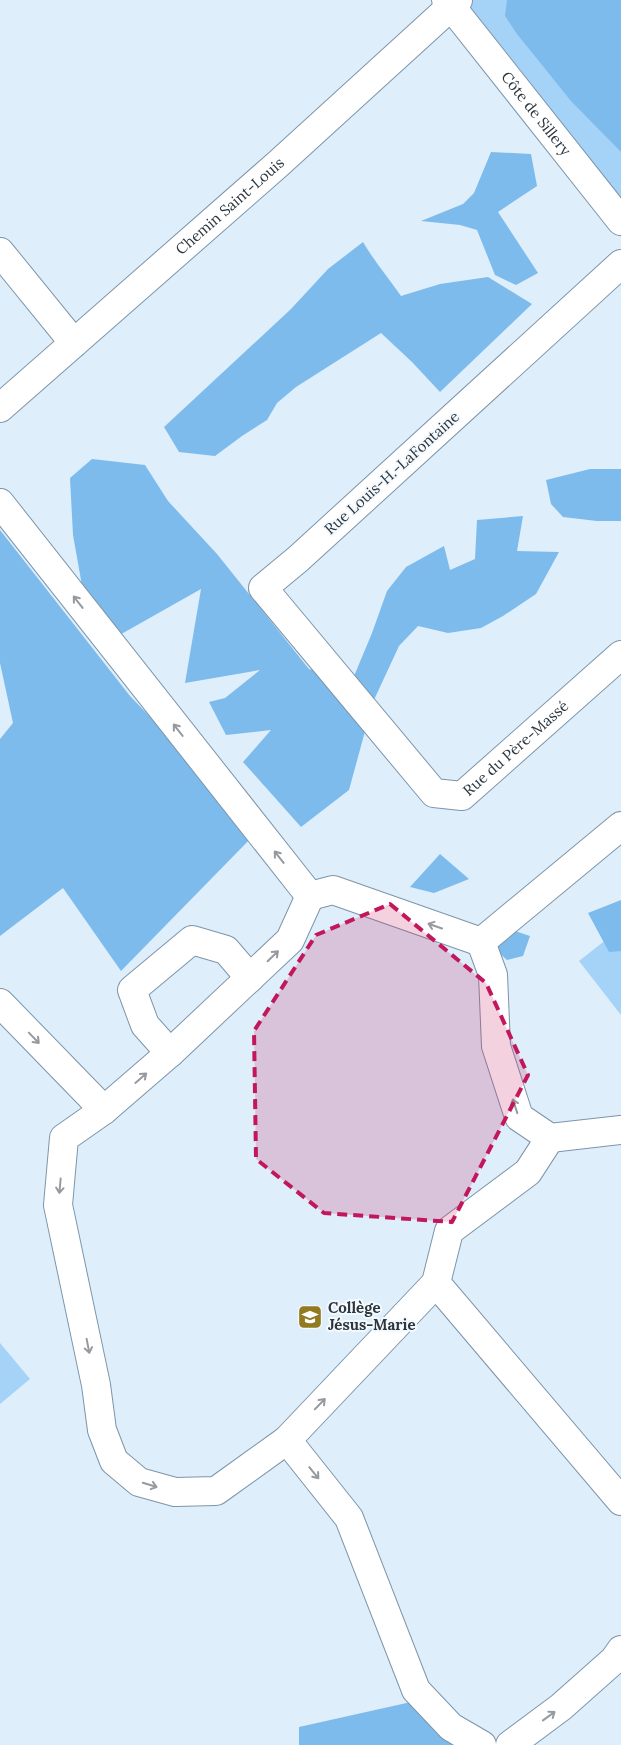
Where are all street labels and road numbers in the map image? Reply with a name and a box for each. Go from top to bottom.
street label: Côte de Sillery [497,68,576,159]
street label: Chemin Saint-Louis [171,153,288,259]
street label: Rue Louis-H.-LaFontaine [320,407,463,538]
street label: Rue du Père-Massé [459,696,572,800]

